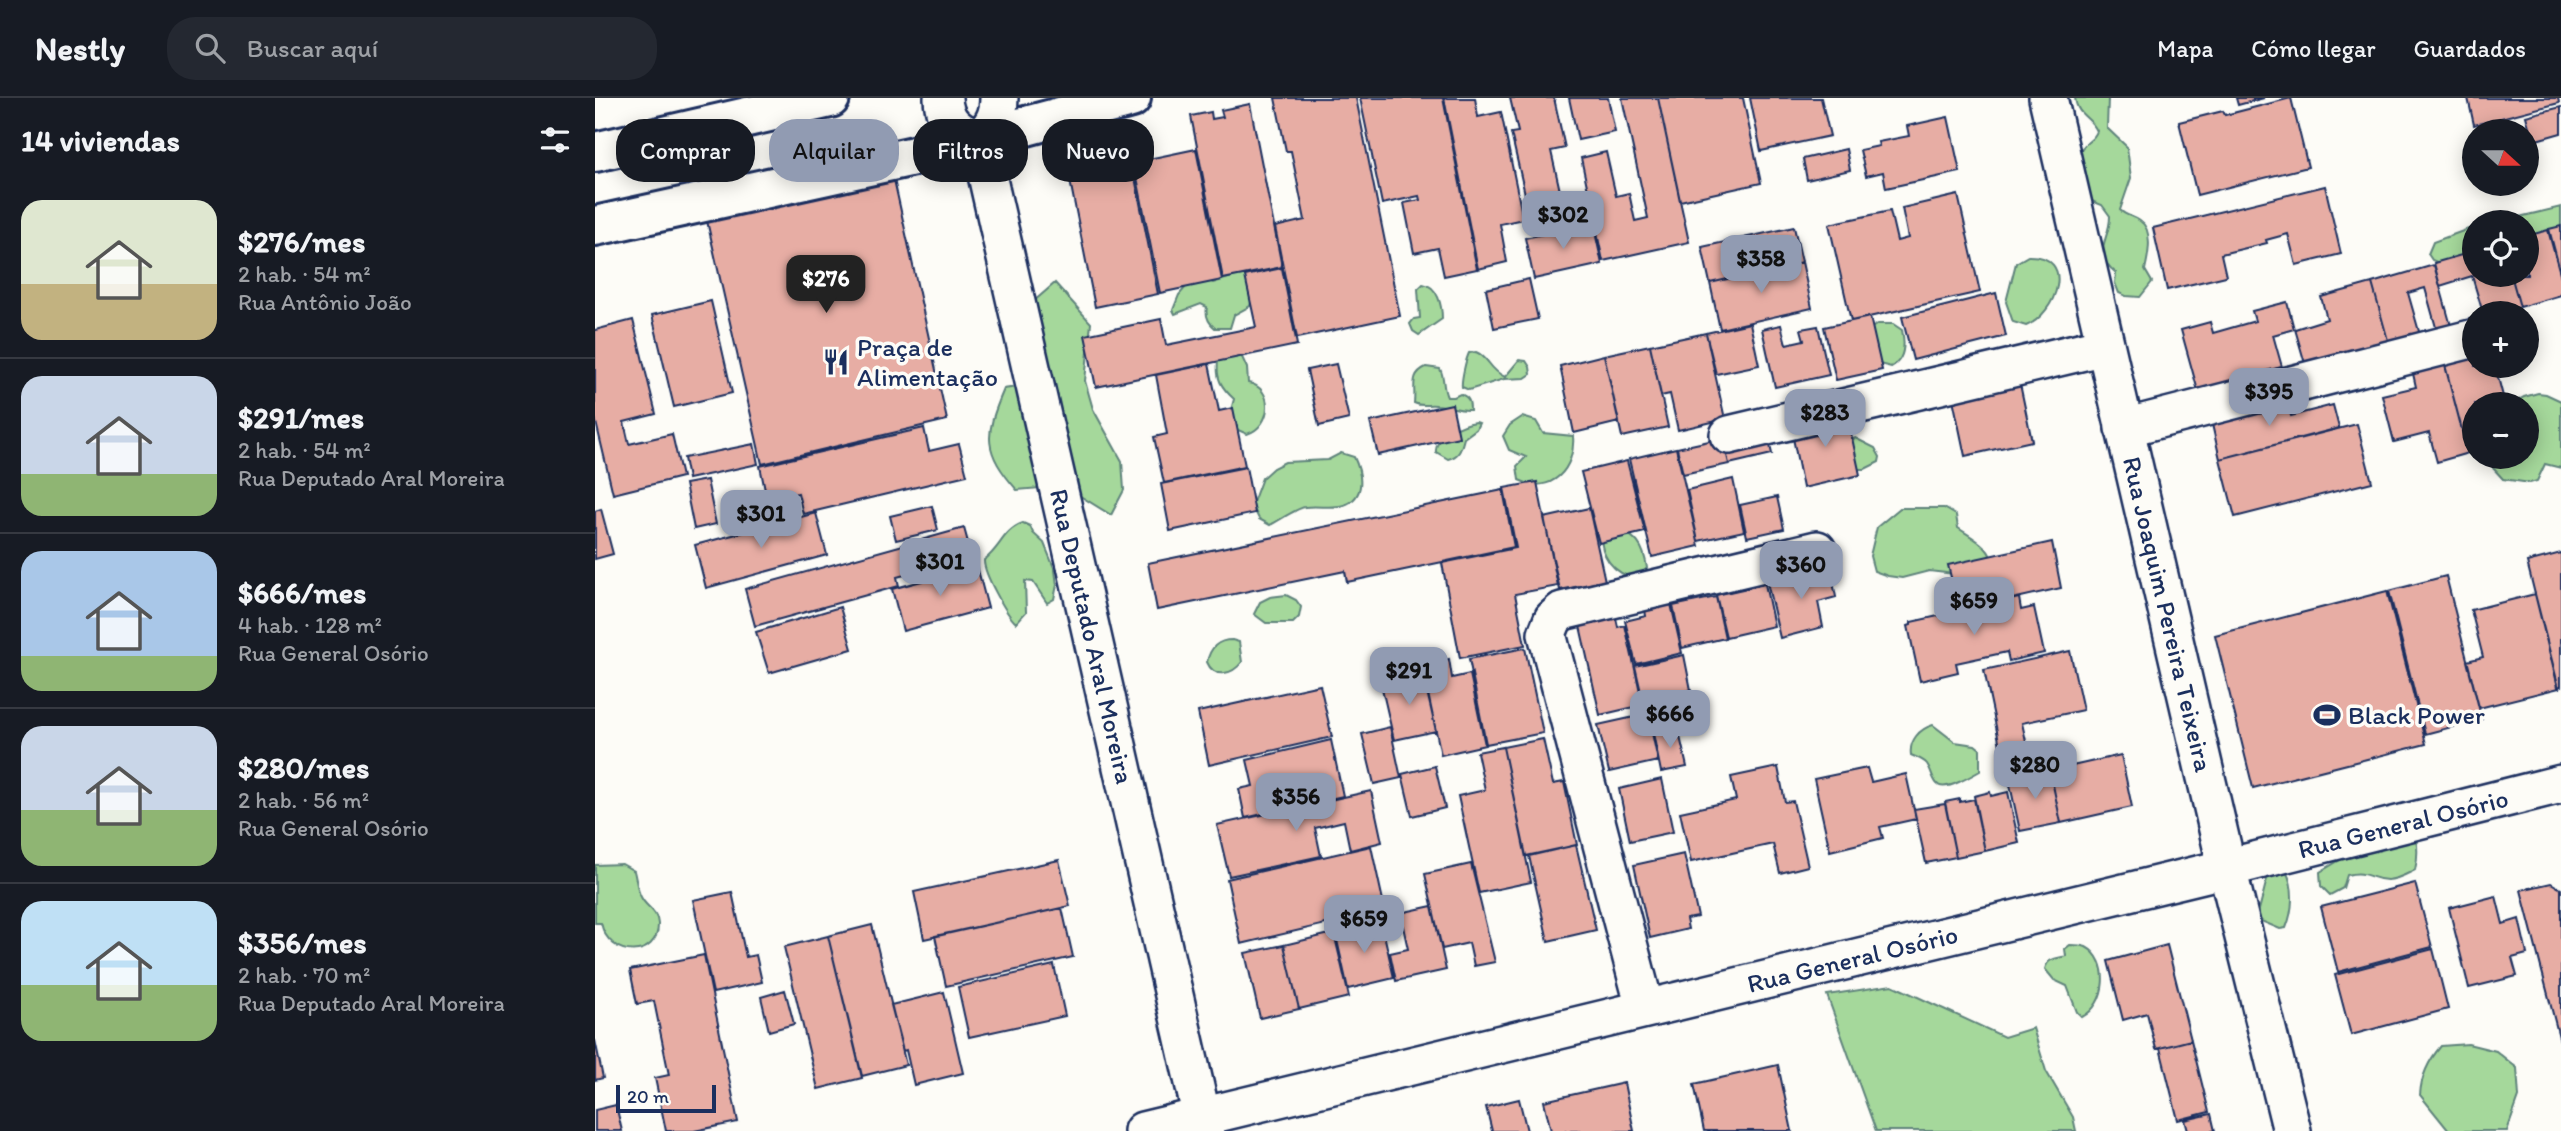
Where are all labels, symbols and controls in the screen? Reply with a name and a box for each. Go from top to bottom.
search box [167,17,657,80]
text: Nestly [35,29,125,68]
icon: search [191,29,229,67]
text: Buscar aquí [247,32,378,64]
text: Mapa [2157,34,2213,63]
text: Cómo llegar [2251,34,2376,63]
text: Guardados [2414,34,2526,63]
chip: Comprar [616,119,755,182]
chip: Alquilar [769,119,899,182]
chip: Filtros [913,119,1028,182]
chip: Nuevo [1042,119,1154,182]
north arrow [2462,119,2539,196]
map controls [2462,119,2539,469]
icon: filters [536,121,574,159]
text: 14 viviendas [21,122,180,159]
pin: $302 [1522,192,1604,251]
text: $302 [1538,200,1588,228]
button: locate [2462,210,2539,287]
text: $276/mes [238,223,365,260]
icon: home [77,228,161,312]
pin: $358 [1720,236,1802,295]
text: $358 [1737,244,1785,272]
pin: $276 [785,256,867,315]
text: 2 hab. · 54 m² [238,260,371,288]
text: $276 [802,264,850,292]
text: Rua Antônio João [238,288,412,316]
button: + [2462,301,2539,378]
place label: Praça de Alimentação [857,331,998,393]
restaurant icon: Praça de Alimentação [821,347,851,377]
pin: $395 [2228,368,2310,428]
text: $395 [2245,377,2293,405]
pin: $283 [1784,390,1866,449]
button: − [2462,392,2539,469]
text: $283 [1801,398,1849,426]
text: $291/mes [238,399,364,436]
icon: home [77,404,161,488]
text: 2 hab. · 54 m² [238,436,371,464]
street label: Rua Joaquim Pereira Teixeira [2116,453,2220,776]
text: Rua Deputado Aral Moreira [238,464,505,492]
street label: Rua Deputado Aral Moreira [1043,486,1141,787]
pin: $301 [720,490,802,550]
text: $301 [736,499,786,527]
pin: $301 [899,538,981,598]
pin: $360 [1760,542,1842,601]
text: $301 [915,547,965,575]
text: $360 [1776,550,1826,578]
text: $666/mes [238,574,366,611]
pin: $659 [1933,578,2015,637]
icon: home [77,579,161,663]
text: $659 [1950,586,1998,614]
text: 4 hab. · 128 m² [238,611,382,639]
text: Rua General Osório [238,639,429,667]
pin: $291 [1368,648,1450,707]
text: $291 [1386,656,1432,684]
pin: $666 [1629,690,1711,750]
text: $666 [1646,699,1694,727]
place label: Black Power [2348,699,2485,731]
sports icon: Black Power [2312,700,2342,730]
pin: $280 [1994,742,2076,801]
text: $280/mes [238,749,369,786]
text: $280 [2010,750,2060,778]
icon: home [77,754,161,838]
pin: $356 [1255,774,1337,833]
text: $356 [1272,782,1320,810]
street label: Rua General Osório [2295,782,2512,866]
text: 2 hab. · 56 m² [238,786,369,814]
text: Rua General Osório [238,814,429,842]
pin: $659 [1323,896,1405,955]
text: $659 [1340,904,1388,932]
street label: Rua General Osório [1744,918,1961,1000]
text: $356/mes [238,924,367,961]
icon: home [77,929,161,1013]
text: 2 hab. · 70 m² [238,961,370,989]
text: Rua Deputado Aral Moreira [238,989,505,1017]
scale bar [616,1082,716,1114]
text: 20 m [627,1085,669,1108]

